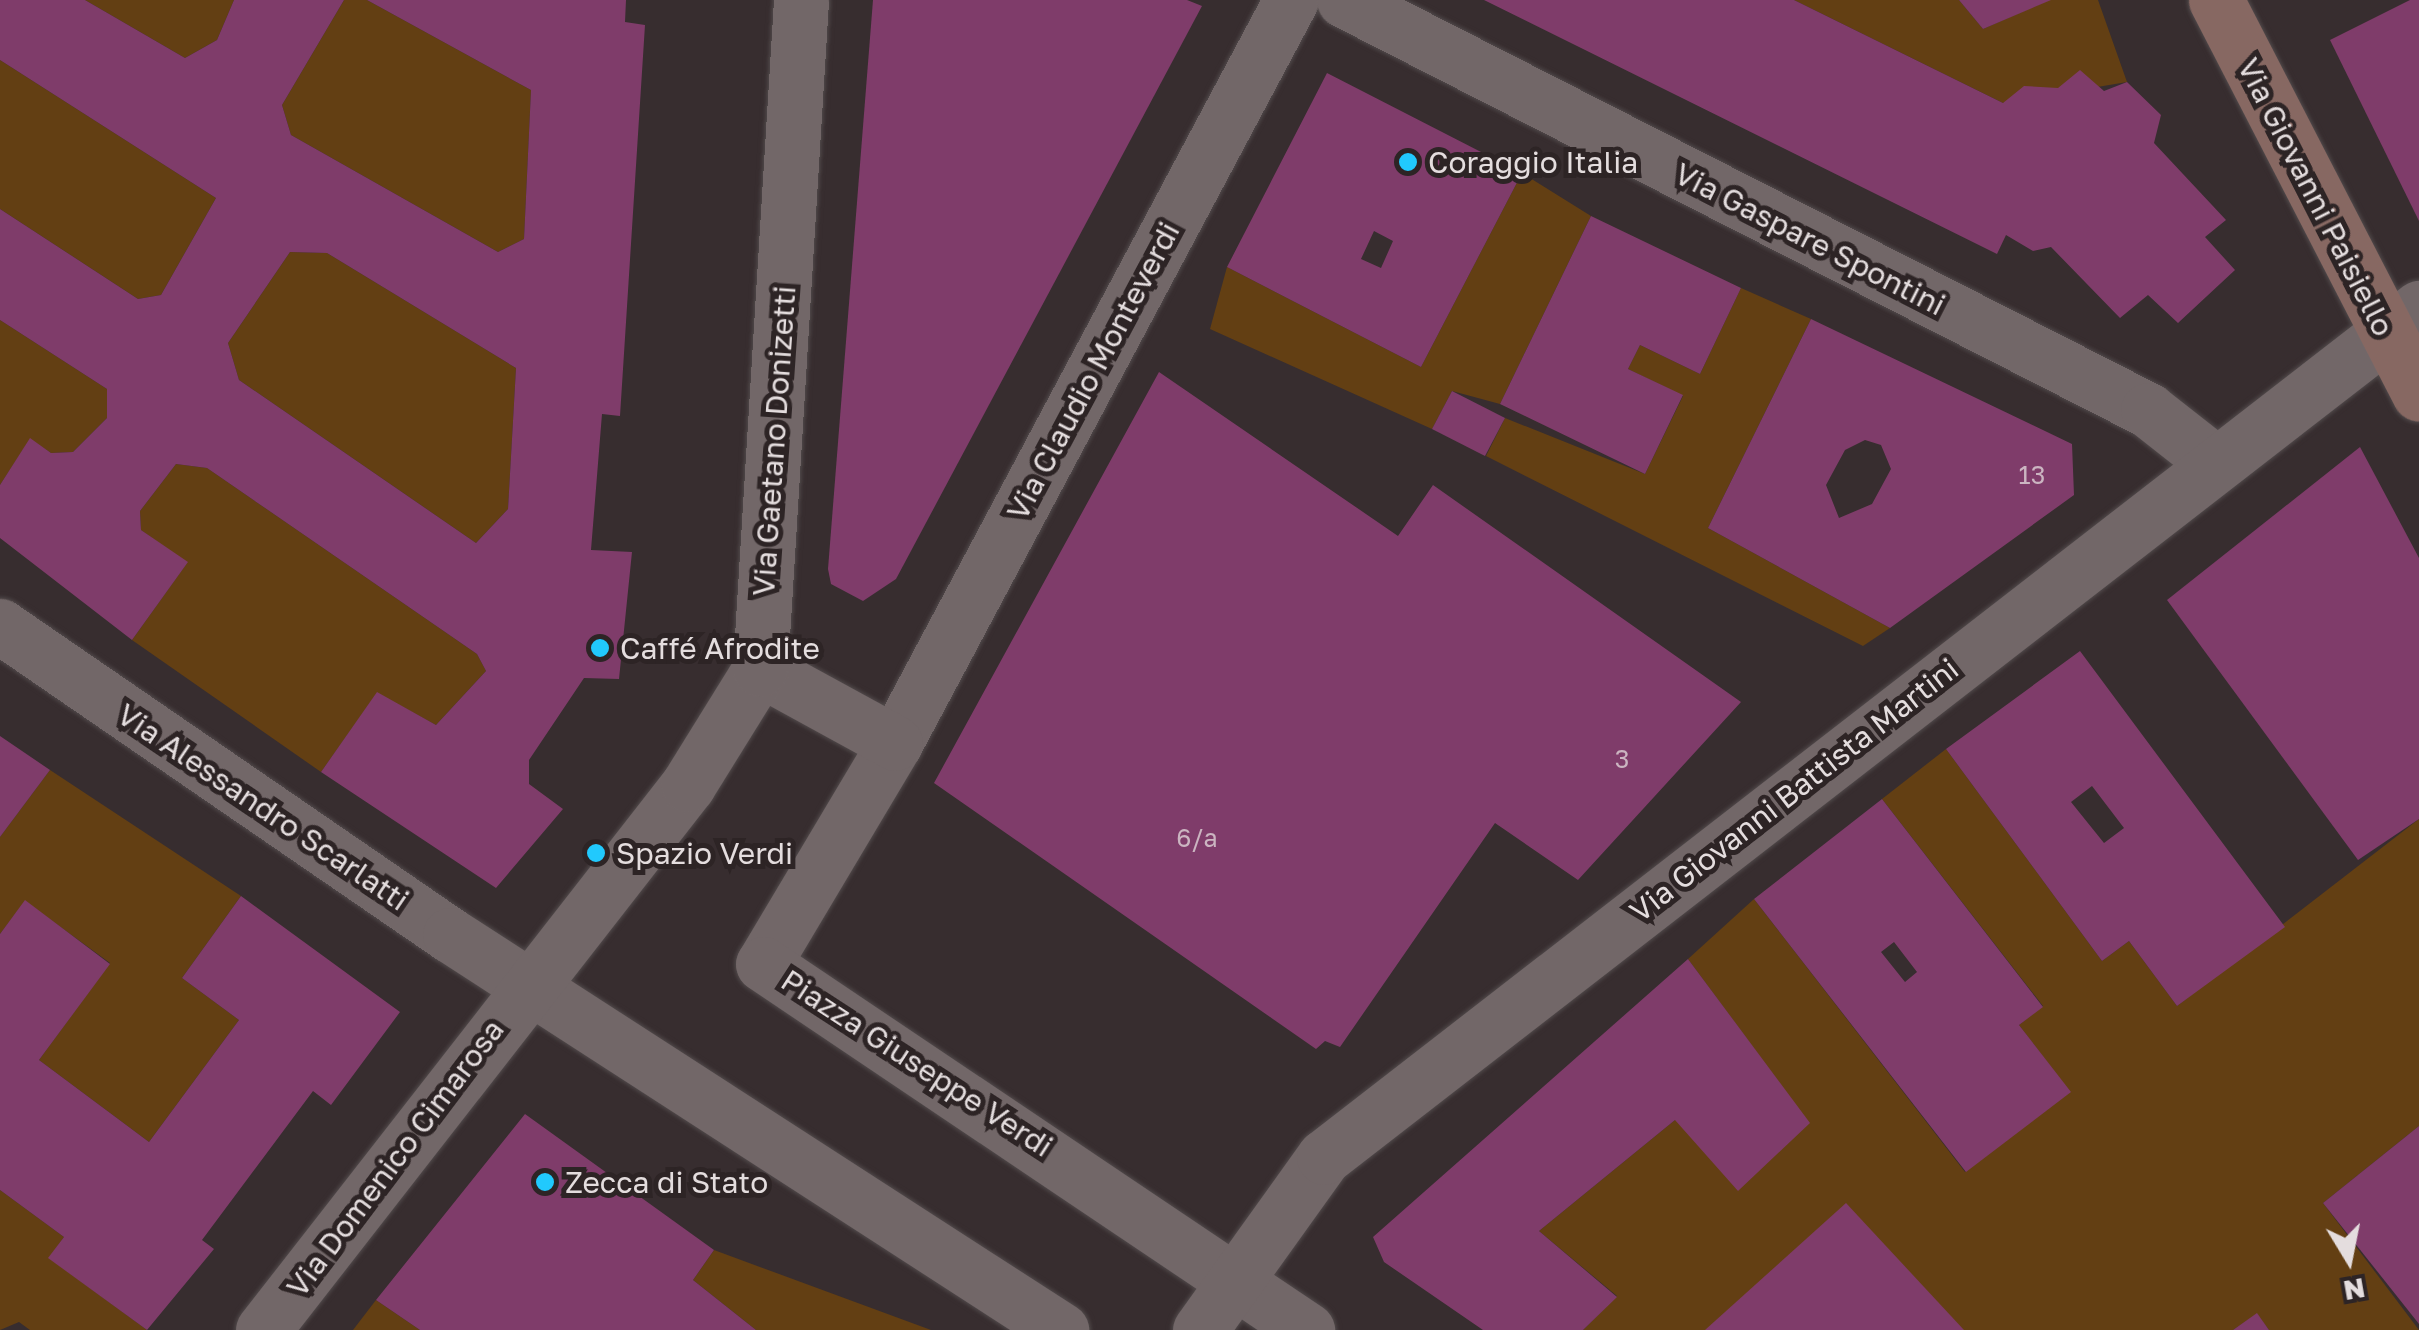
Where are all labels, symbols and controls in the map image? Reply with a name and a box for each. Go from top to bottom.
street label: Via Giovanni Paisiello [2230,52,2402,342]
place label: Coraggio Italia [1428,144,1638,180]
marker: Coraggio Italia [1397,151,1419,173]
street label: Via Gaspare Spontini [1669,155,1951,323]
street label: Via Claudio Monteverdi [999,216,1187,526]
street label: Via Gaetano Donizetti [745,285,803,597]
house number: 13 [2019,460,2045,490]
place label: Caffé Afrodite [620,630,820,666]
marker: Caffé Afrodite [589,637,611,659]
street label: Via Giovanni Battista Martini [1623,651,1965,929]
street label: Via Alessandro Scarlatti [111,696,415,918]
house number: 3 [1615,744,1629,774]
house number: 6/a [1176,823,1218,853]
place label: Spazio Verdi [616,835,793,871]
marker: Spazio Verdi [585,842,607,864]
street label: Piazza Giuseppe Verdi [775,962,1059,1164]
street label: Via Domenico Cimarosa [279,1012,511,1304]
place label: Zecca di Stato [565,1164,768,1200]
marker: Zecca di Stato [534,1171,556,1193]
north arrow [2299,1210,2399,1310]
text: N [2341,1272,2368,1308]

